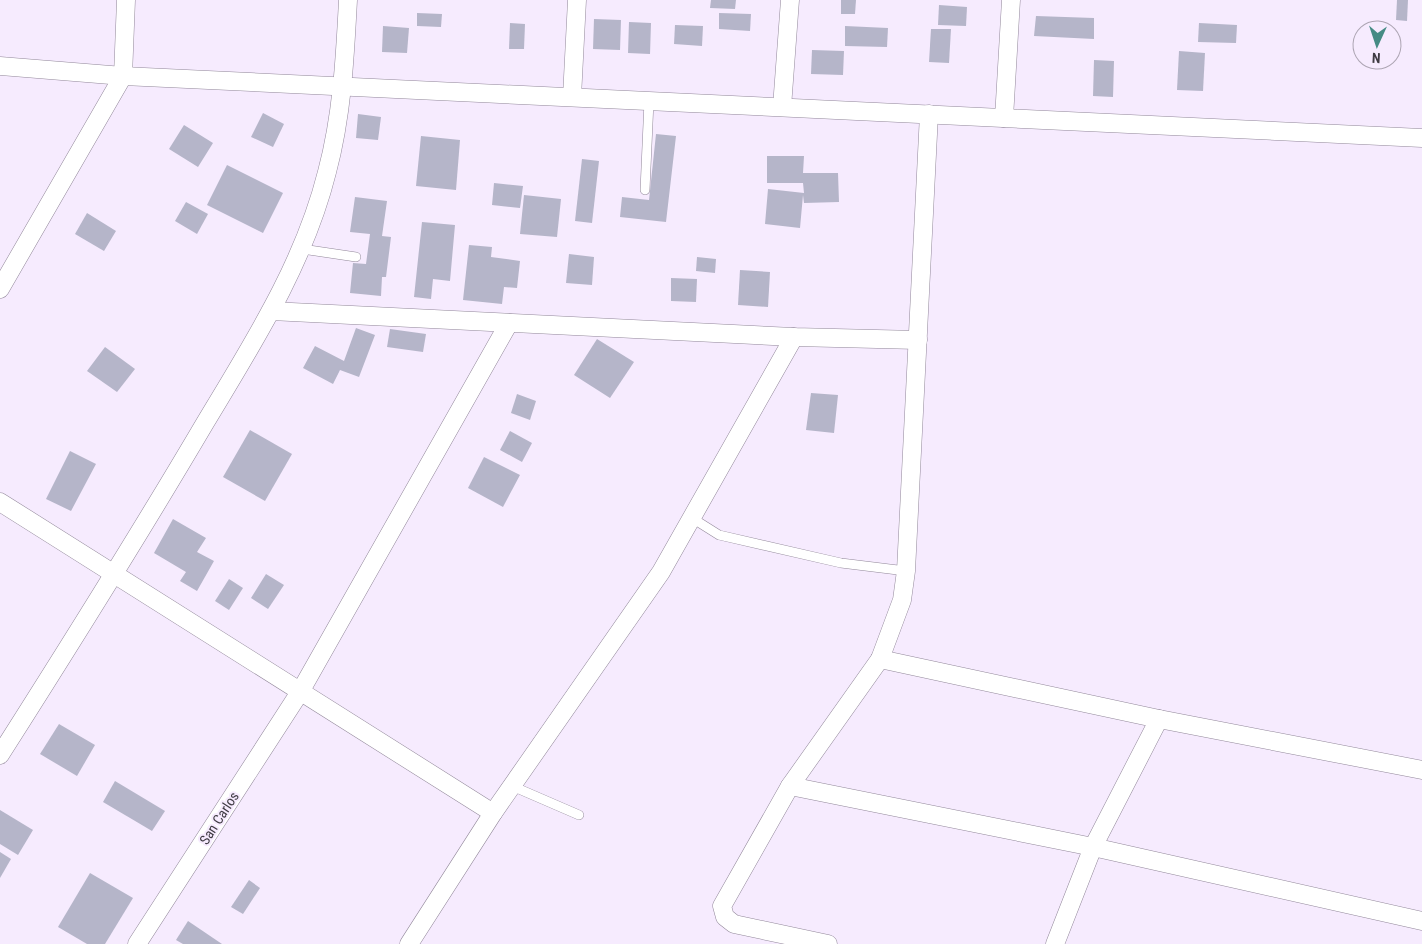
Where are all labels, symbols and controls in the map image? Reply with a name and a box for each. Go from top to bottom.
north arrow [1352,20,1402,70]
text: N [1372,50,1381,66]
street label: San Carlos [196,789,242,847]

